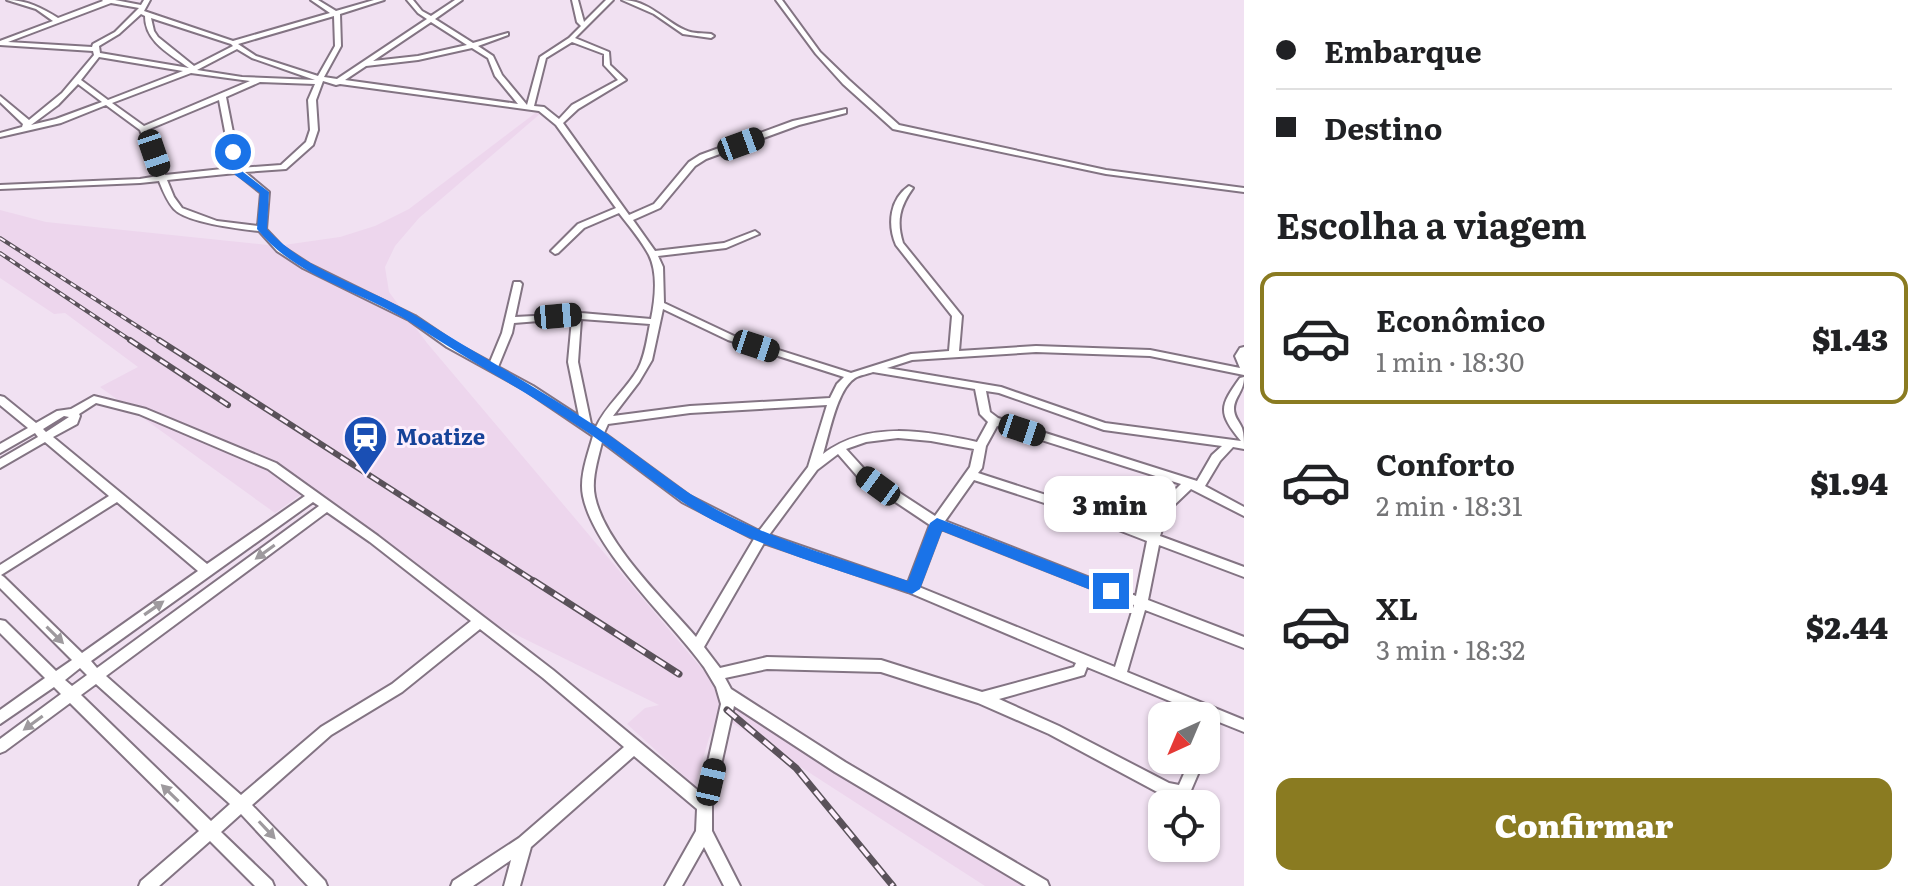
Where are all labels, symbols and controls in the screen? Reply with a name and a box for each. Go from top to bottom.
text: Embarque [1324,28,1482,72]
text: Destino [1324,105,1442,149]
car [714,125,768,163]
car [135,126,173,180]
route start [215,134,251,170]
text: Escolha a viagem [1276,197,1587,250]
text: Econômico [1376,297,1545,341]
car [533,302,583,330]
icon: car [1280,302,1352,374]
text: $1.43 [1812,316,1888,360]
car [729,327,783,365]
text: 1 min · 18:30 [1376,341,1524,380]
car [995,411,1049,449]
station icon: Moatize [341,413,389,476]
place label: Moatize [396,419,485,452]
text: Conforto [1376,441,1515,485]
icon: car [1280,446,1352,518]
text: $1.94 [1810,460,1888,504]
car [852,462,904,510]
callout: 3 min [1045,475,1177,531]
text: 3 min [1073,484,1147,523]
text: 2 min · 18:31 [1376,485,1523,524]
one-way arrow [254,544,275,559]
route end [1093,573,1129,609]
text: XL [1376,585,1418,629]
icon: car [1280,590,1352,662]
one-way arrow [144,601,165,616]
text: $2.44 [1806,604,1888,648]
one-way arrow [45,625,64,644]
text: 3 min · 18:32 [1376,629,1525,668]
north arrow [1148,702,1220,774]
map controls [1148,702,1220,862]
one-way arrow [22,715,43,730]
car [694,756,728,808]
button: Confirmar [1276,778,1892,870]
one-way arrow [161,784,180,803]
button: locate [1148,790,1220,862]
one-way arrow [257,821,275,840]

